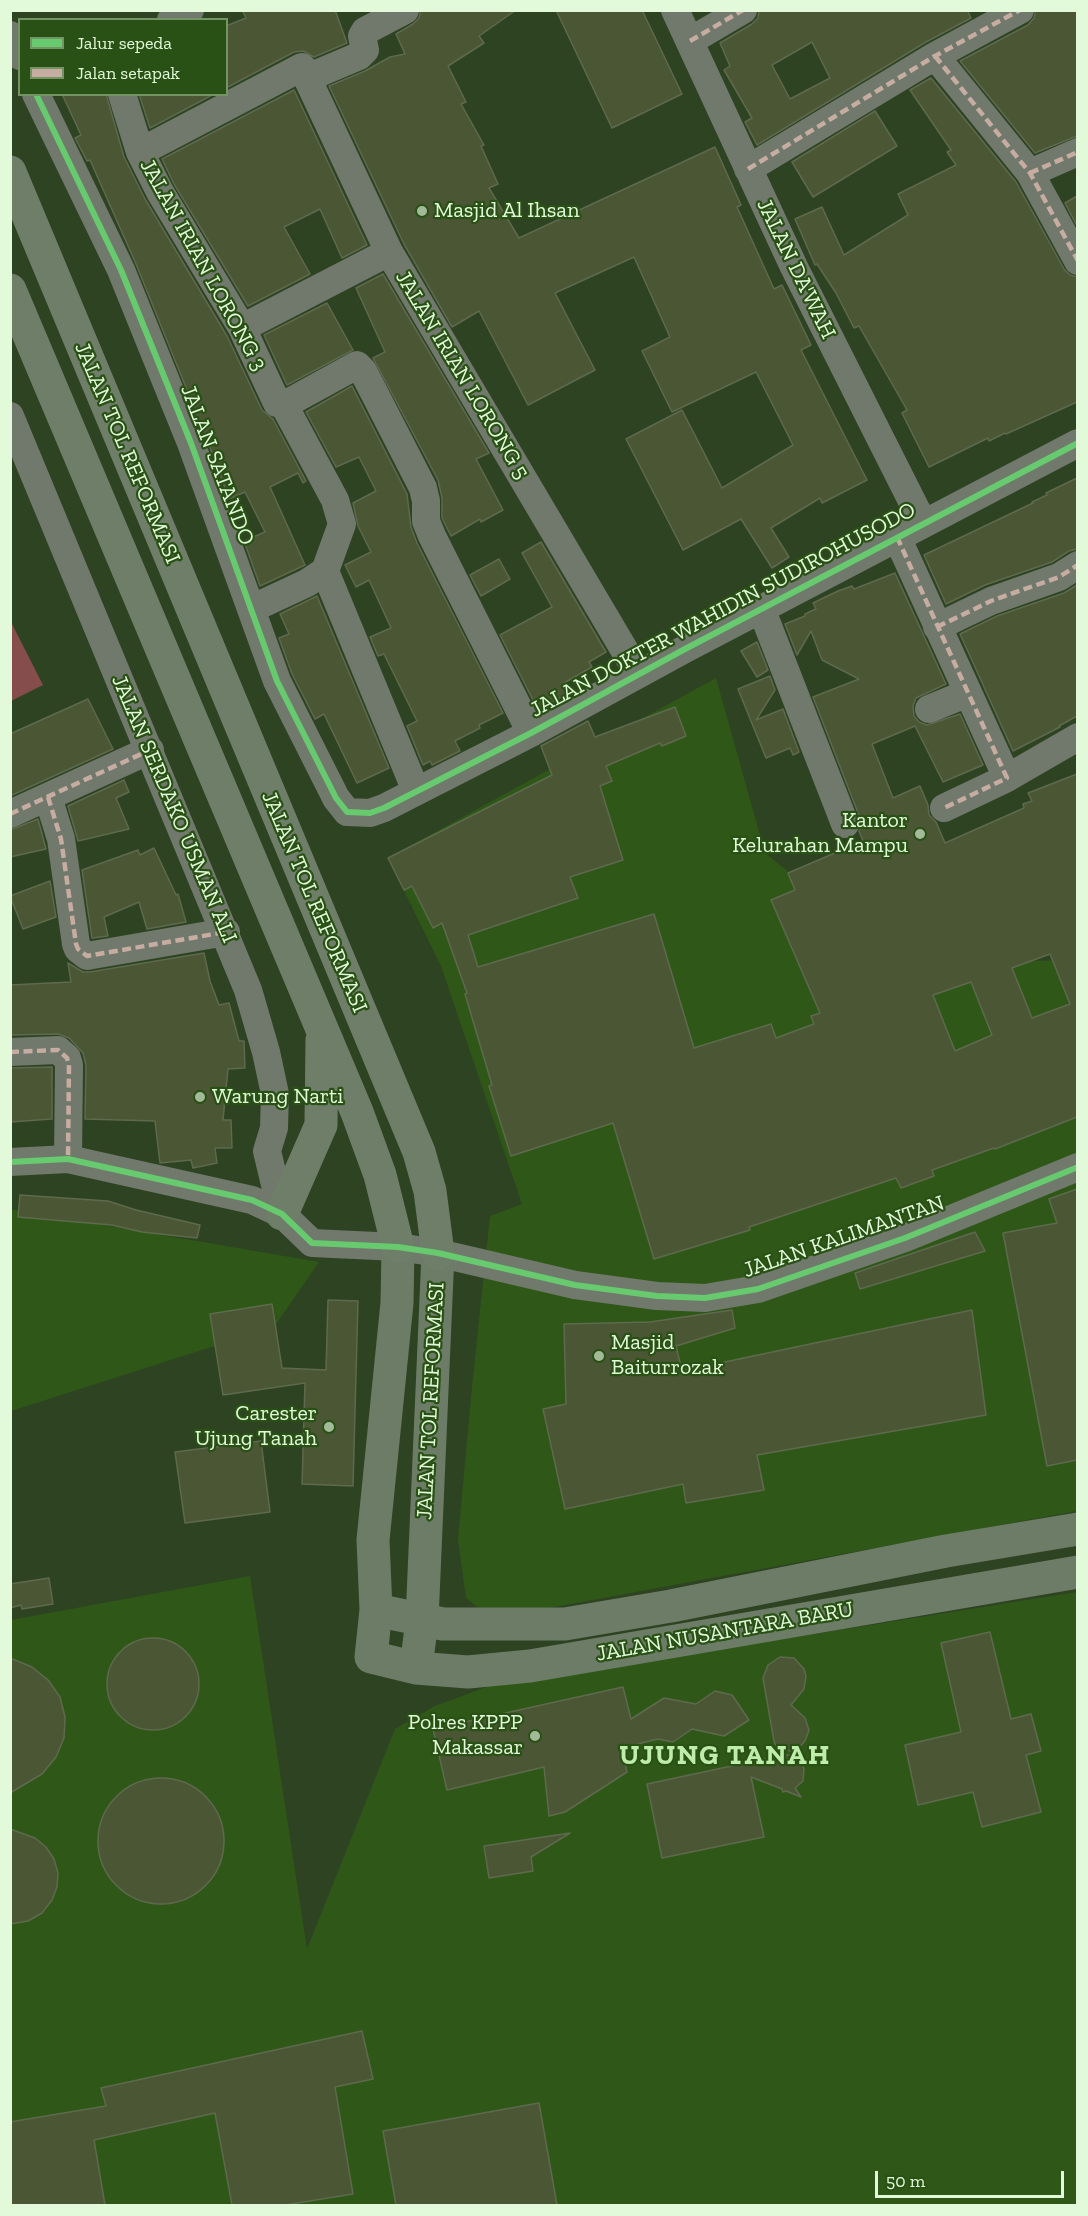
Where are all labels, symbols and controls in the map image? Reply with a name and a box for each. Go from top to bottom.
legend [18,18,228,96]
text: Jalur sepeda [76,32,172,54]
text: Jalan setapak [76,62,180,84]
street label: JALAN IRIAN LORONG 3 [134,154,272,376]
street label: JALAN DA'WAH [751,194,841,344]
place label: Masjid Al Ihsan [434,198,580,224]
marker: Masjid Al Ihsan [415,204,429,218]
street label: JALAN IRIAN LORONG 5 [389,266,535,484]
street label: JALAN TOL REFORMASI [68,338,186,568]
street label: JALAN SATANDO [174,381,260,549]
street label: JALAN DOKTER WAHIDIN SUDIROHUSODO [526,497,920,723]
street label: JALAN SERDAKO USMAN ALI [105,671,243,947]
street label: JALAN TOL REFORMASI [255,787,373,1017]
place label: Kantor Kelurahan Mampu [732,808,908,860]
marker: Kantor Kelurahan Mampu [913,827,927,841]
place label: Warung Narti [212,1084,343,1110]
marker: Warung Narti [193,1090,207,1104]
street label: JALAN KALIMANTAN [740,1190,948,1284]
street label: JALAN TOL REFORMASI [412,1282,450,1520]
place label: Masjid Baiturrozak [611,1330,724,1382]
marker: Masjid Baiturrozak [592,1349,606,1363]
place label: Carester Ujung Tanah [195,1401,317,1452]
marker: Carester Ujung Tanah [322,1420,336,1434]
street label: JALAN NUSANTARA BARU [594,1596,856,1668]
place label: Polres KPPP Makassar [408,1710,523,1762]
marker: Polres KPPP Makassar [528,1729,542,1743]
district label: UJUNG TANAH [619,1739,831,1773]
scale bar [878,2159,1067,2197]
text: 50 m [886,2170,925,2192]

